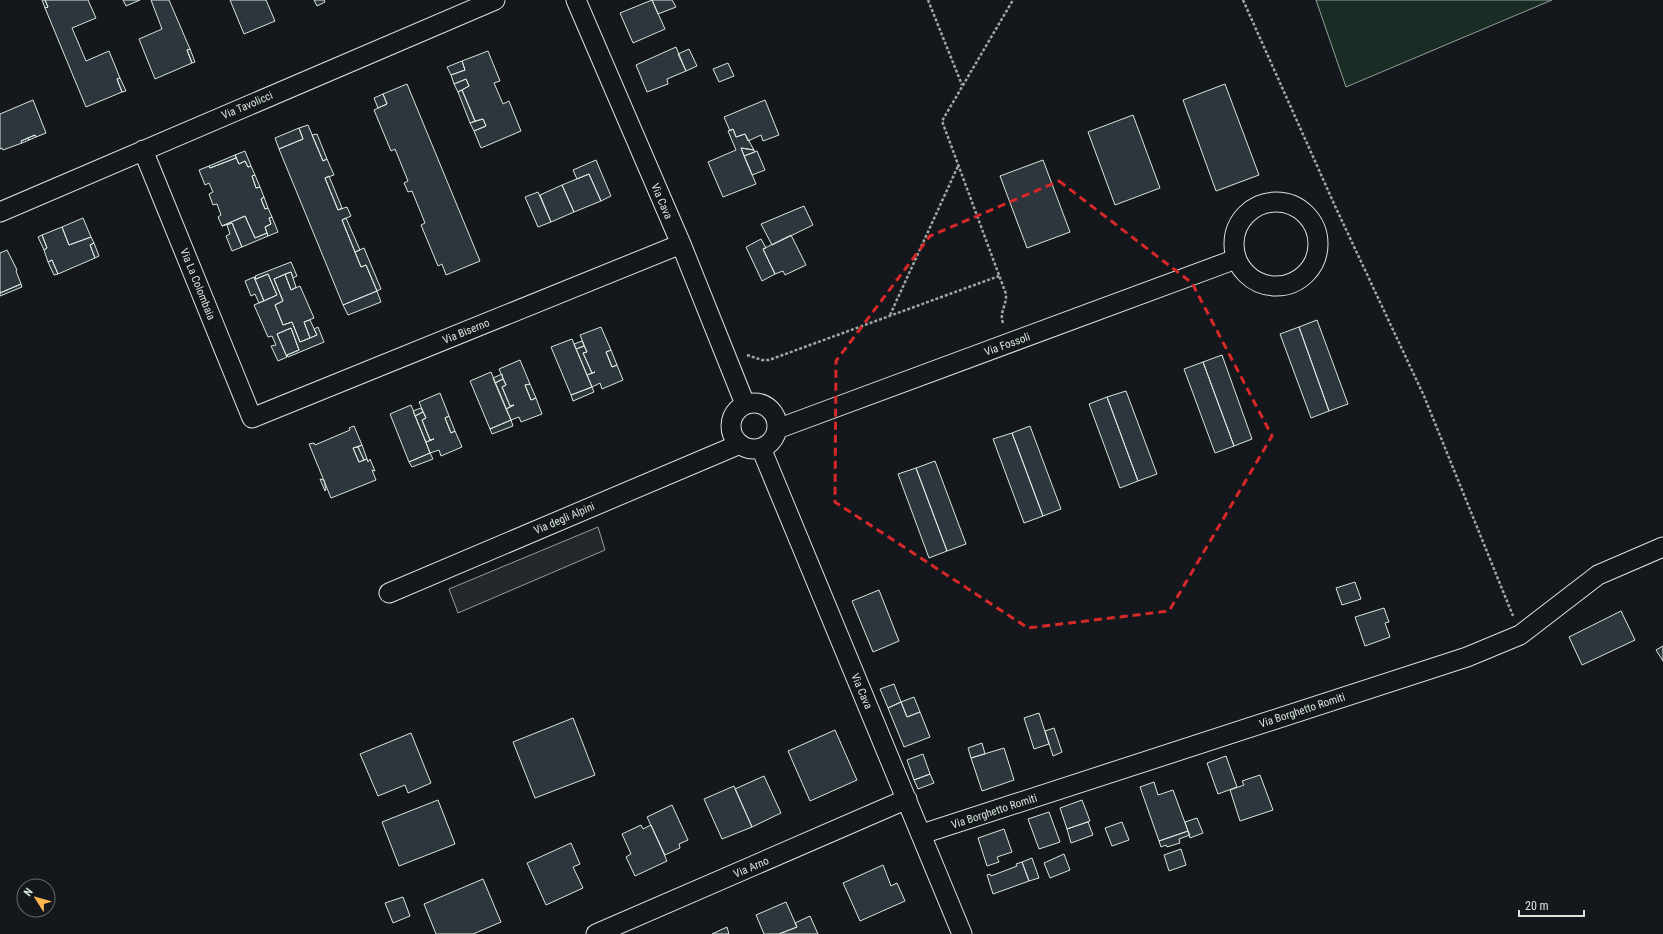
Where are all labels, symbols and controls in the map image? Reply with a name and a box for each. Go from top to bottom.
street label: Via Tavolicci [220,89,275,122]
street label: Via Cava [648,181,675,221]
street label: Via La Colombaia [177,246,218,322]
street label: Via Biserno [441,316,492,347]
street label: Via Fossoli [982,330,1032,359]
street label: Via degli Alpini [532,500,597,537]
street label: Via Cava [848,671,875,711]
street label: Via Borghetto Romiti [1258,690,1347,730]
street label: Via Borghetto Romiti [950,791,1039,831]
street label: Via Arno [732,854,771,881]
north arrow [16,878,56,918]
text: N [21,885,36,899]
scale bar [1519,892,1584,918]
text: 20 m [1525,899,1549,913]

